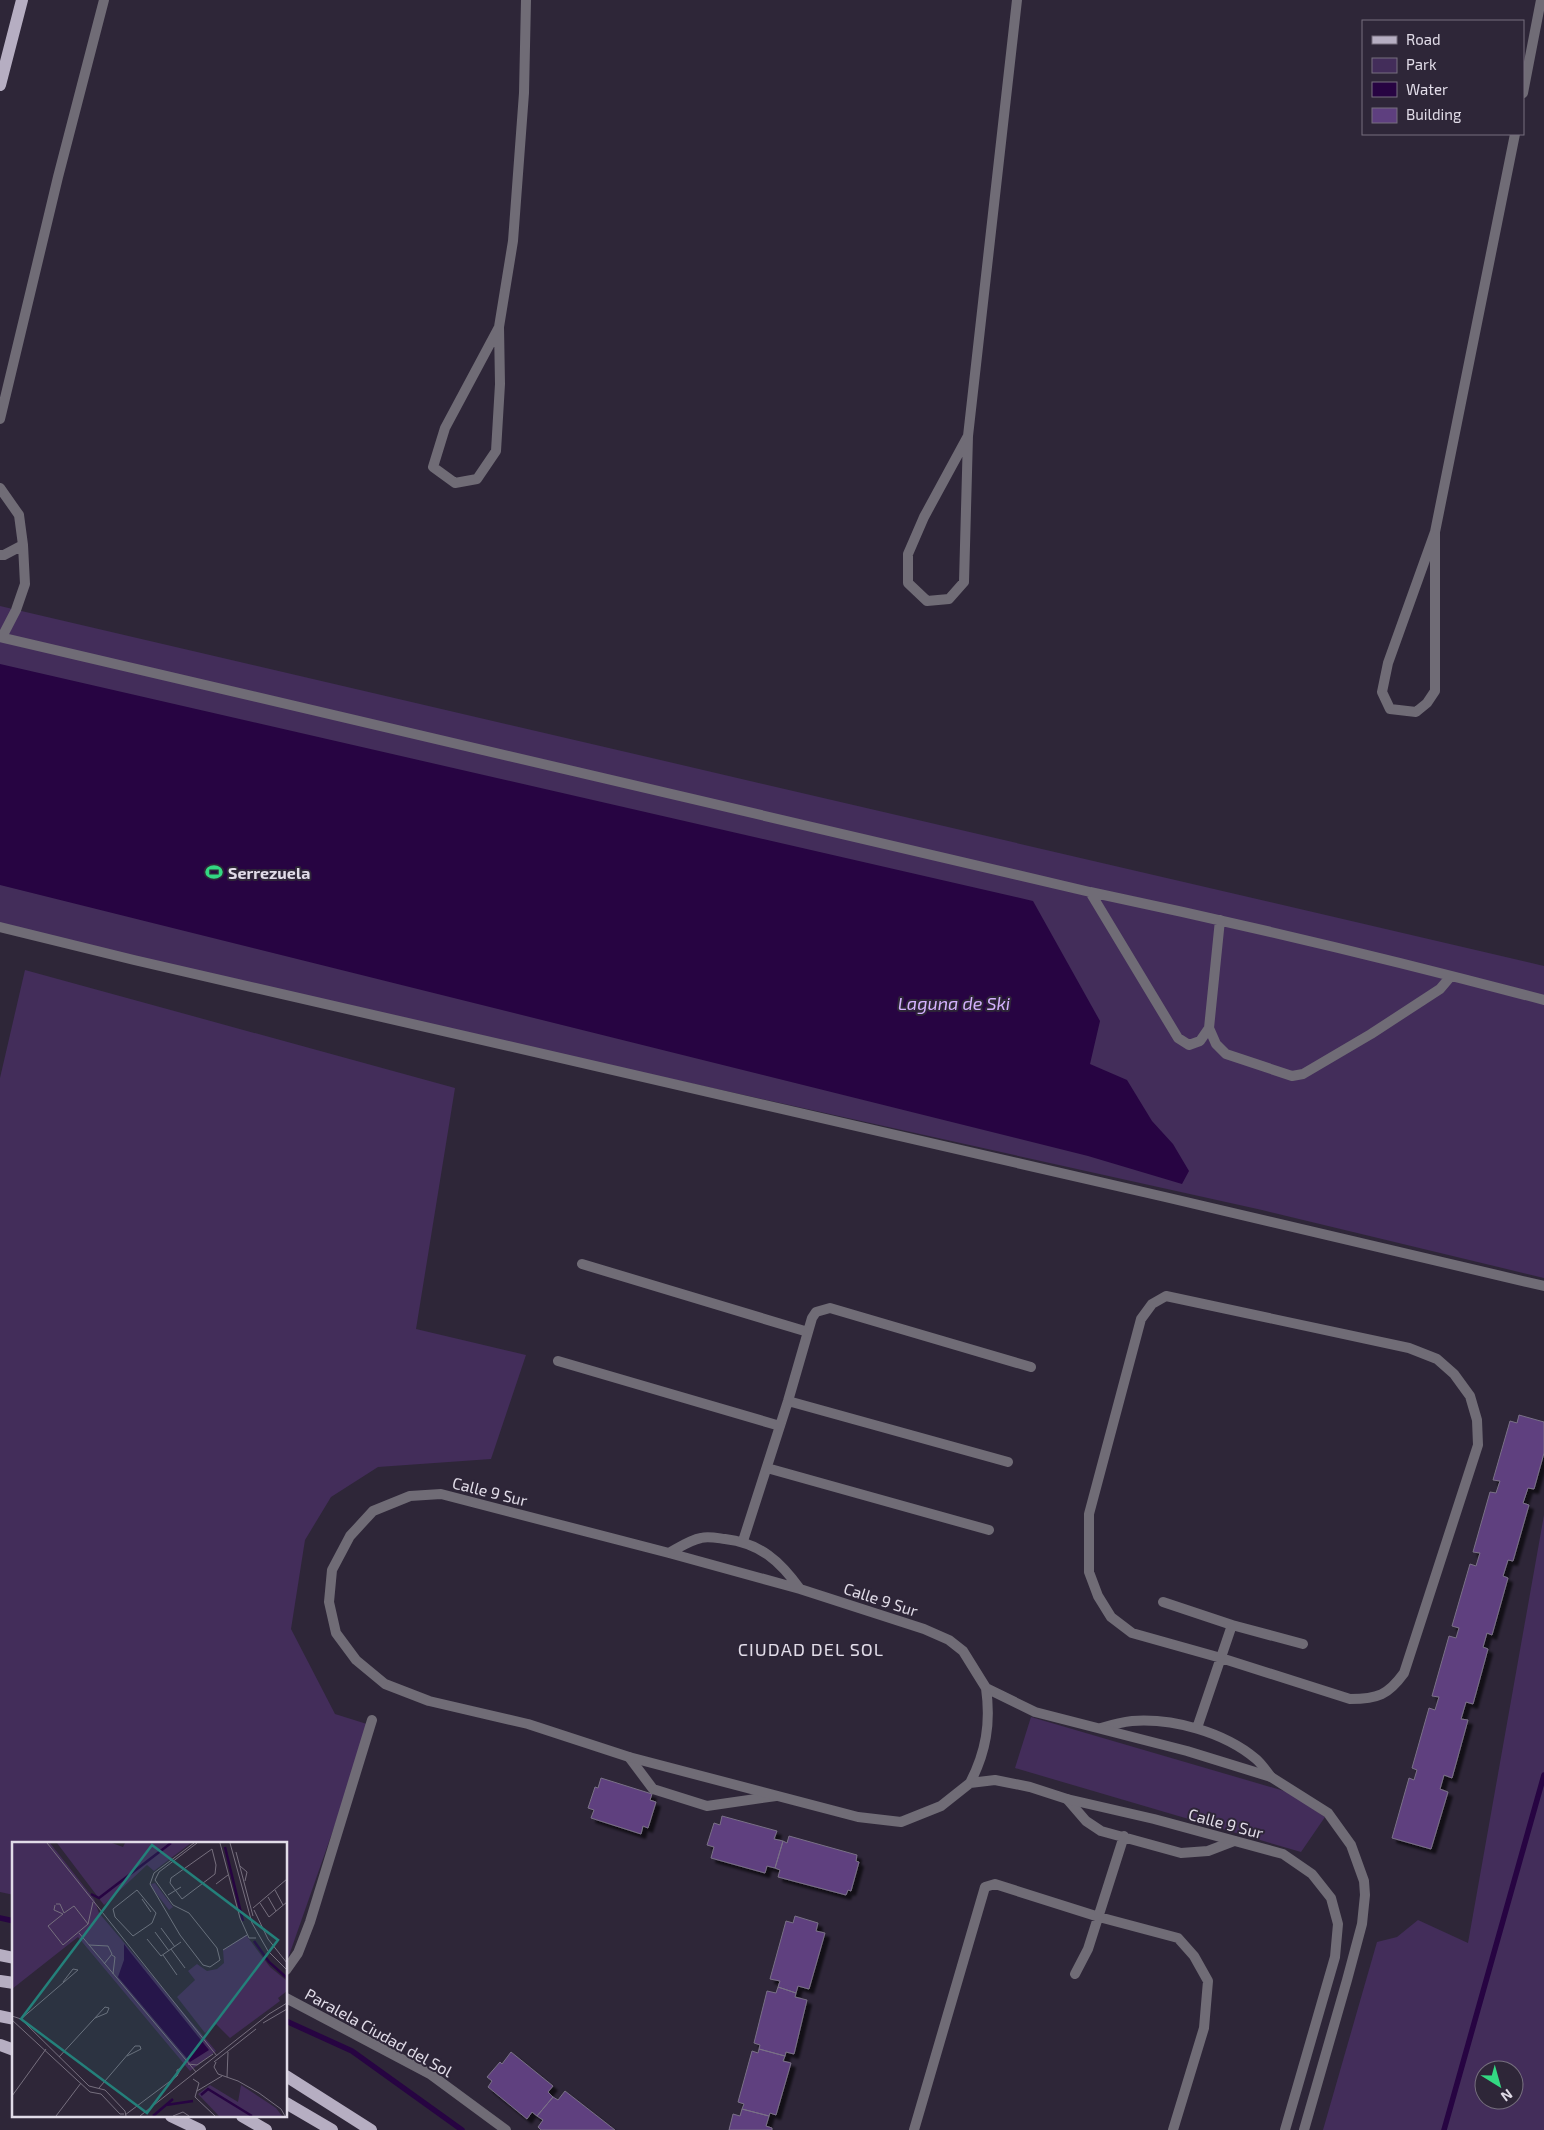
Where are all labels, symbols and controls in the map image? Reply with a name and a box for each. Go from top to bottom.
legend [1362,20,1524,135]
text: Road [1406,30,1441,48]
text: Park [1406,55,1437,73]
text: Water [1406,80,1448,98]
text: Building [1406,105,1462,123]
sports icon: Serrezuela [204,862,224,882]
place label: Serrezuela [228,863,310,882]
water label: Laguna de Ski [898,992,1011,1014]
street label: Calle 9 Sur [450,1472,530,1510]
street label: Calle 9 Sur [842,1578,921,1620]
district label: CIUDAD DEL SOL [738,1638,884,1660]
street label: Calle 9 Sur [1186,1804,1266,1842]
inset map [12,1842,288,2118]
street label: Paralela Ciudad del Sol [302,1984,456,2080]
north arrow [1474,2060,1524,2110]
text: N [1498,2086,1516,2106]

